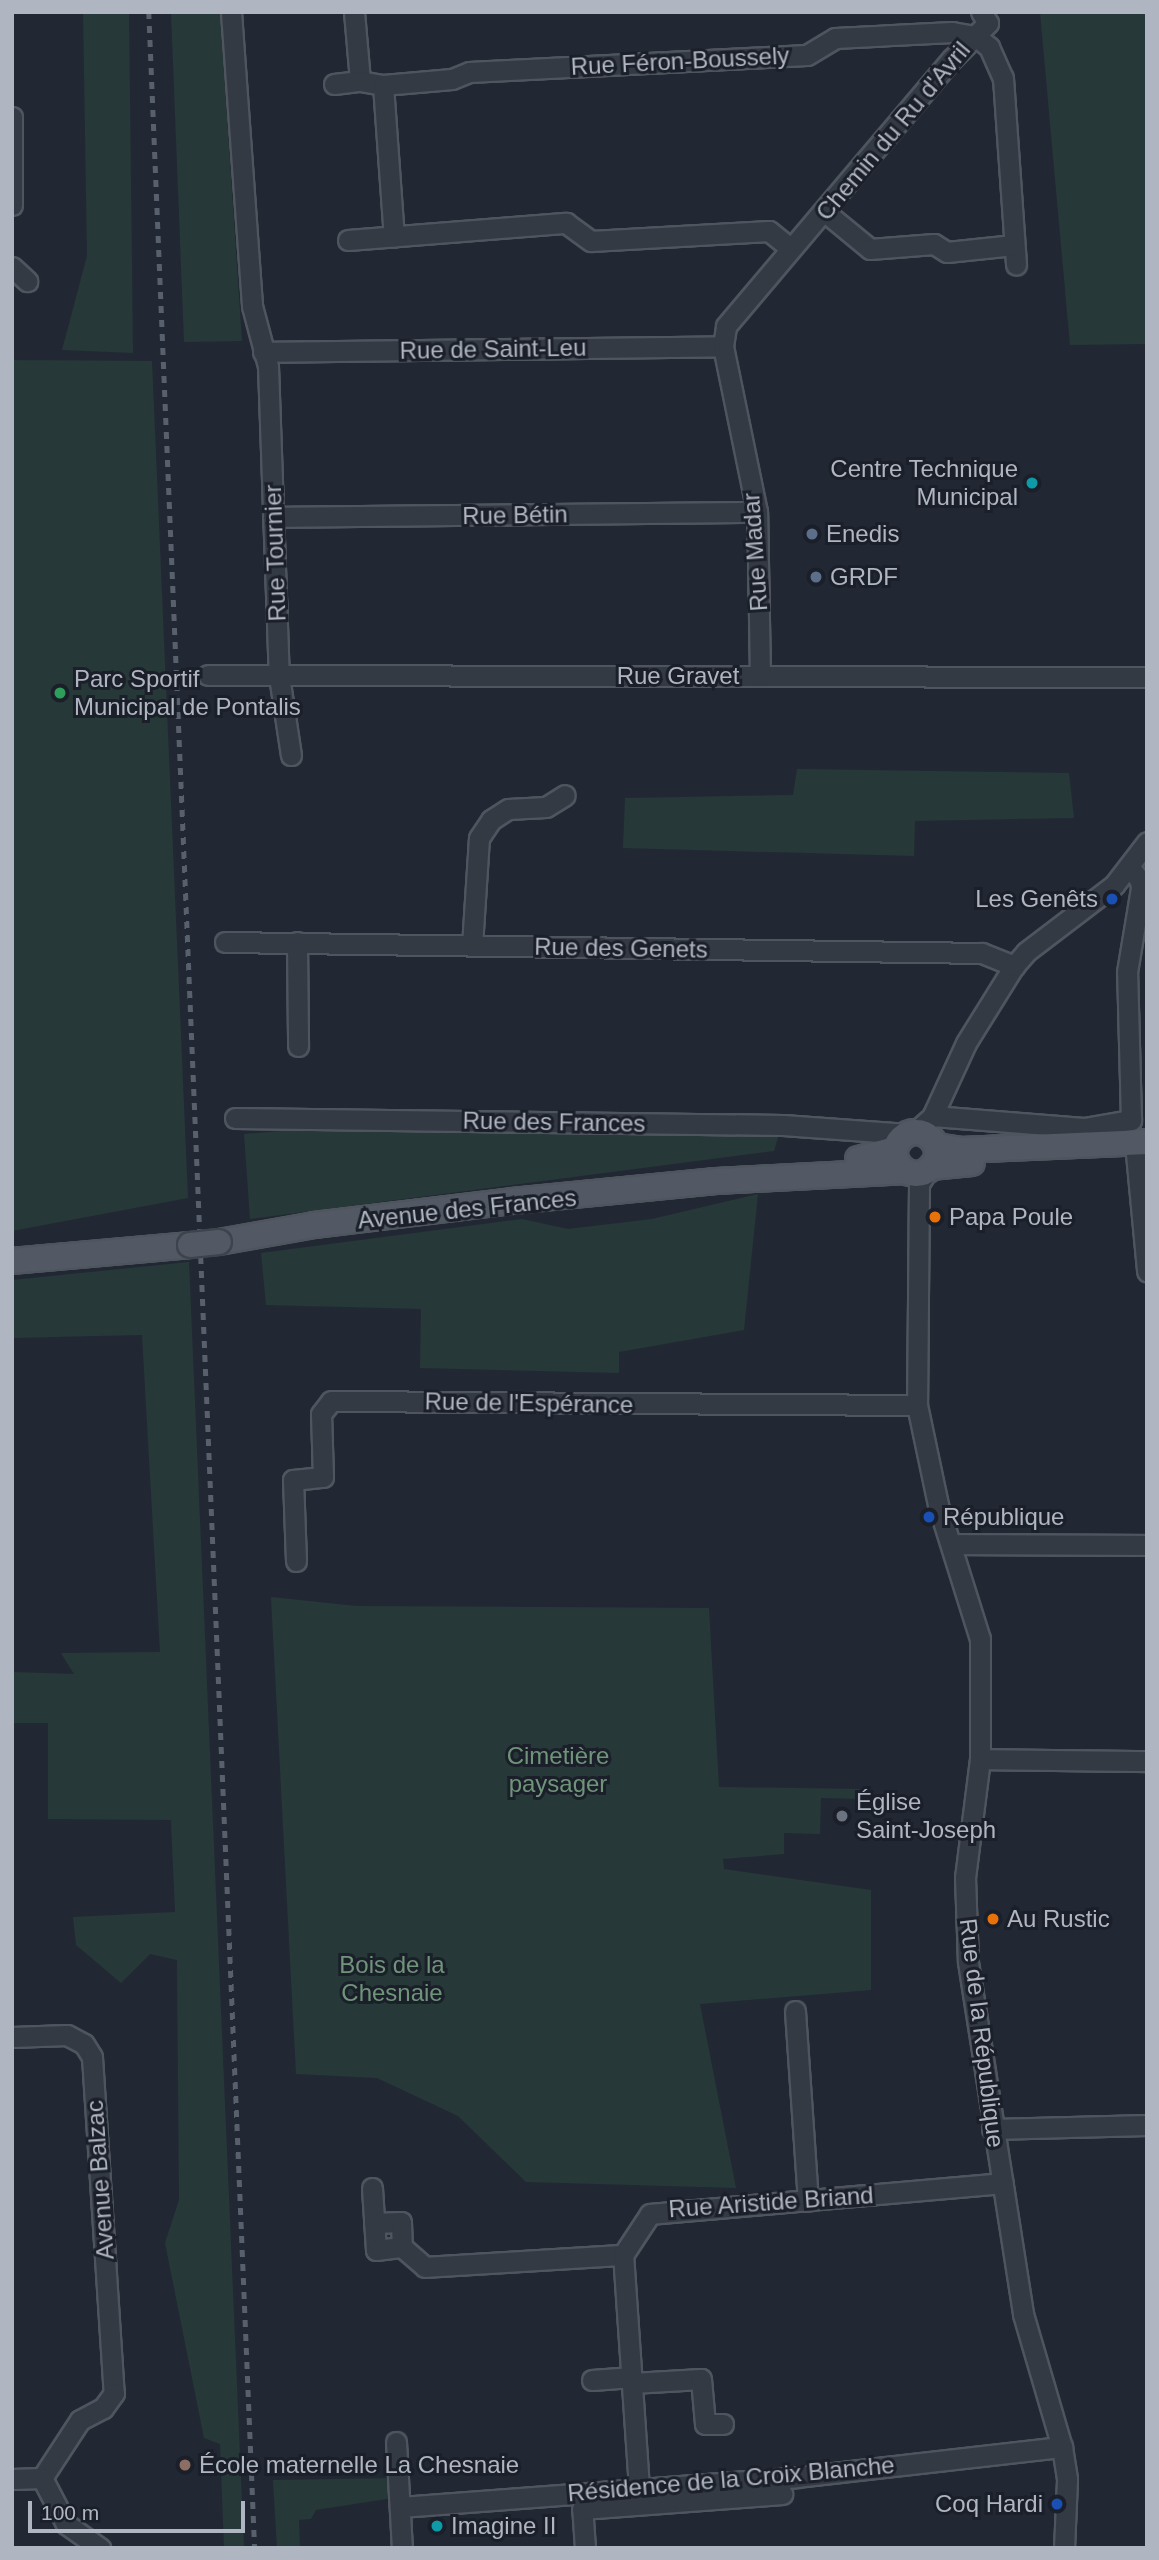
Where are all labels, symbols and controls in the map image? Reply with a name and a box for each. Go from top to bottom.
street label: Chemin du Ru d'Avril [810,36,976,226]
street label: Rue Féron-Boussely [570,41,790,81]
street label: Rue de Saint-Leu [399,333,587,365]
place label: Centre Technique Municipal [830,455,1018,511]
marker: Centre Technique Municipal [1024,475,1040,491]
street label: Rue Tournier [258,484,292,622]
street label: Rue Madar [736,492,774,612]
street label: Rue Bétin [462,500,568,530]
place label: Enedis [826,520,899,548]
marker: Enedis [804,526,820,542]
place label: GRDF [830,563,898,591]
marker: GRDF [808,569,824,585]
street label: Rue Gravet [617,662,739,690]
place label: Parc Sportif Municipal de Pontalis [74,665,301,721]
marker: Parc Sportif Municipal de Pontalis [52,685,68,701]
place label: Les Genêts [975,885,1098,913]
marker: Les Genêts [1104,891,1120,907]
street label: Rue des Genets [534,932,708,964]
street label: Rue des Frances [462,1106,646,1138]
street label: Avenue des Frances [356,1183,578,1235]
place label: Papa Poule [949,1203,1073,1231]
marker: Papa Poule [927,1209,943,1225]
street label: Rue de l'Espérance [424,1387,634,1419]
place label: République [943,1503,1064,1531]
marker: République [921,1509,937,1525]
park label: Cimetière paysager [507,1742,609,1798]
place label: Église Saint-Joseph [856,1788,996,1844]
marker: Église Saint-Joseph [834,1808,850,1824]
place label: Au Rustic [1007,1905,1110,1933]
marker: Au Rustic [985,1911,1001,1927]
street label: Rue de la République [954,1917,1010,2149]
park label: Bois de la Chesnaie [339,1951,445,2007]
street label: Avenue Balzac [80,2099,120,2261]
street label: Rue Aristide Briand [667,2180,875,2224]
street label: Résidence de la Croix Blanche [566,2450,896,2508]
place label: École maternelle La Chesnaie [199,2451,519,2479]
marker: École maternelle La Chesnaie [177,2457,193,2473]
scale bar [32,2486,248,2530]
place label: Coq Hardi [935,2490,1043,2518]
marker: Coq Hardi [1049,2496,1065,2512]
text: 100 m [41,2501,99,2524]
place label: Imagine II [451,2512,556,2540]
marker: Imagine II [429,2518,445,2534]

